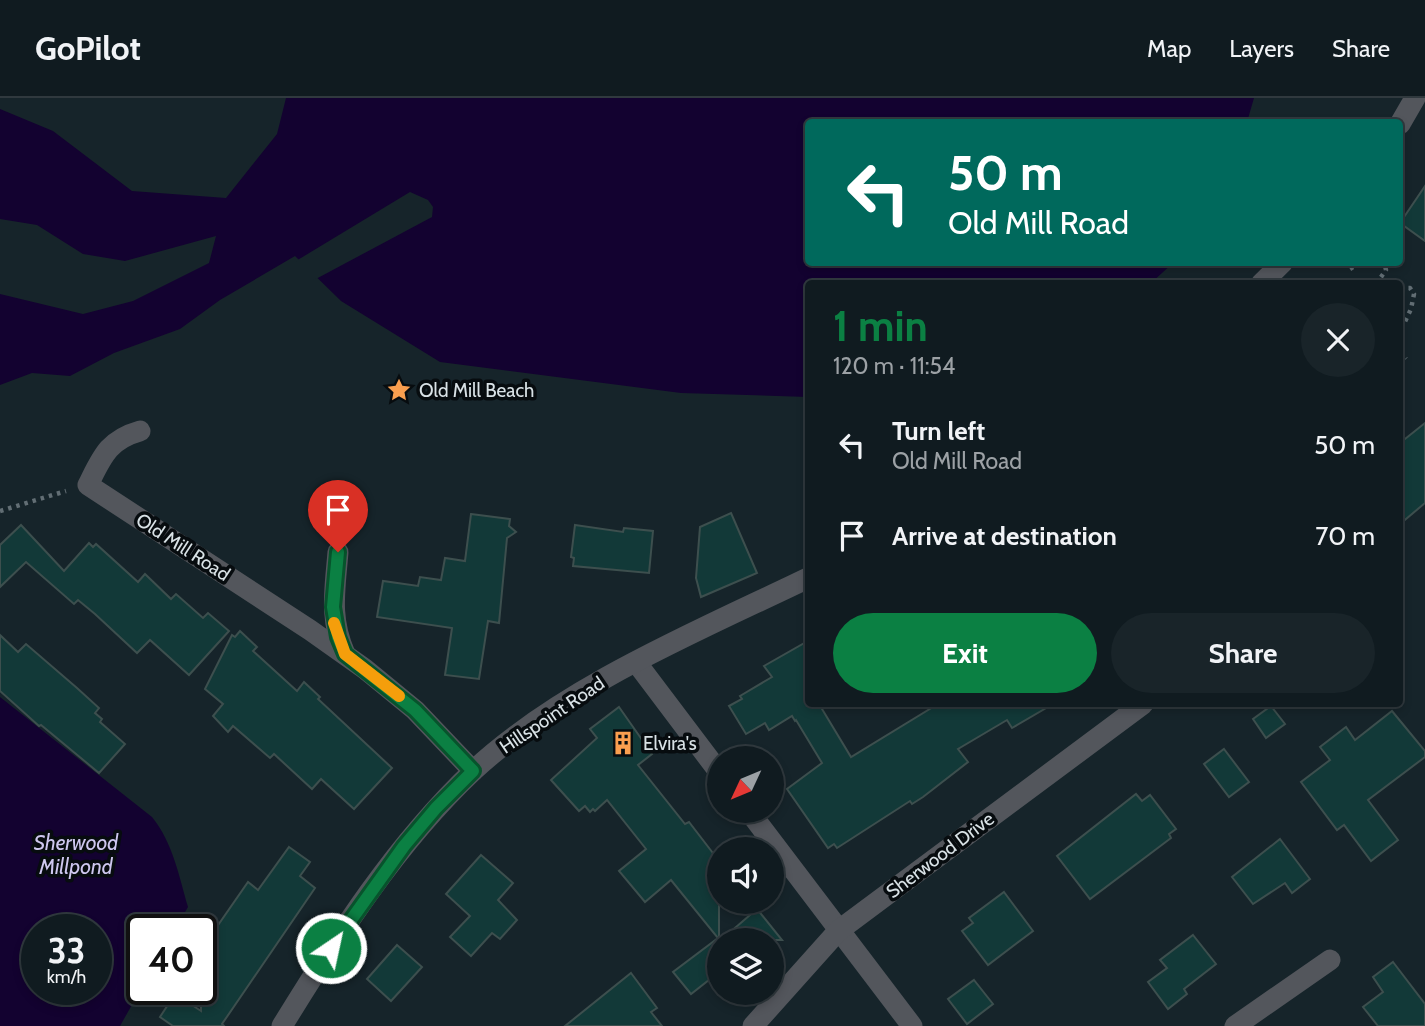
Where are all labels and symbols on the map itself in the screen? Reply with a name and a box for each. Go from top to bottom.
place icon: Old Mill Beach [385,376,413,404]
place label: Old Mill Beach [419,379,534,402]
pin [308,480,368,552]
street label: Old Mill Road [132,508,234,586]
street label: Hillspoint Road [495,671,609,759]
building icon: Elvira's [609,729,637,757]
place label: Elvira's [643,732,697,755]
north arrow [707,746,784,822]
street label: Sherwood Drive [882,807,999,903]
water label: Sherwood Millpond [34,830,119,879]
position arrow [294,911,368,985]
speed limit sign: 40 [126,914,217,1005]

